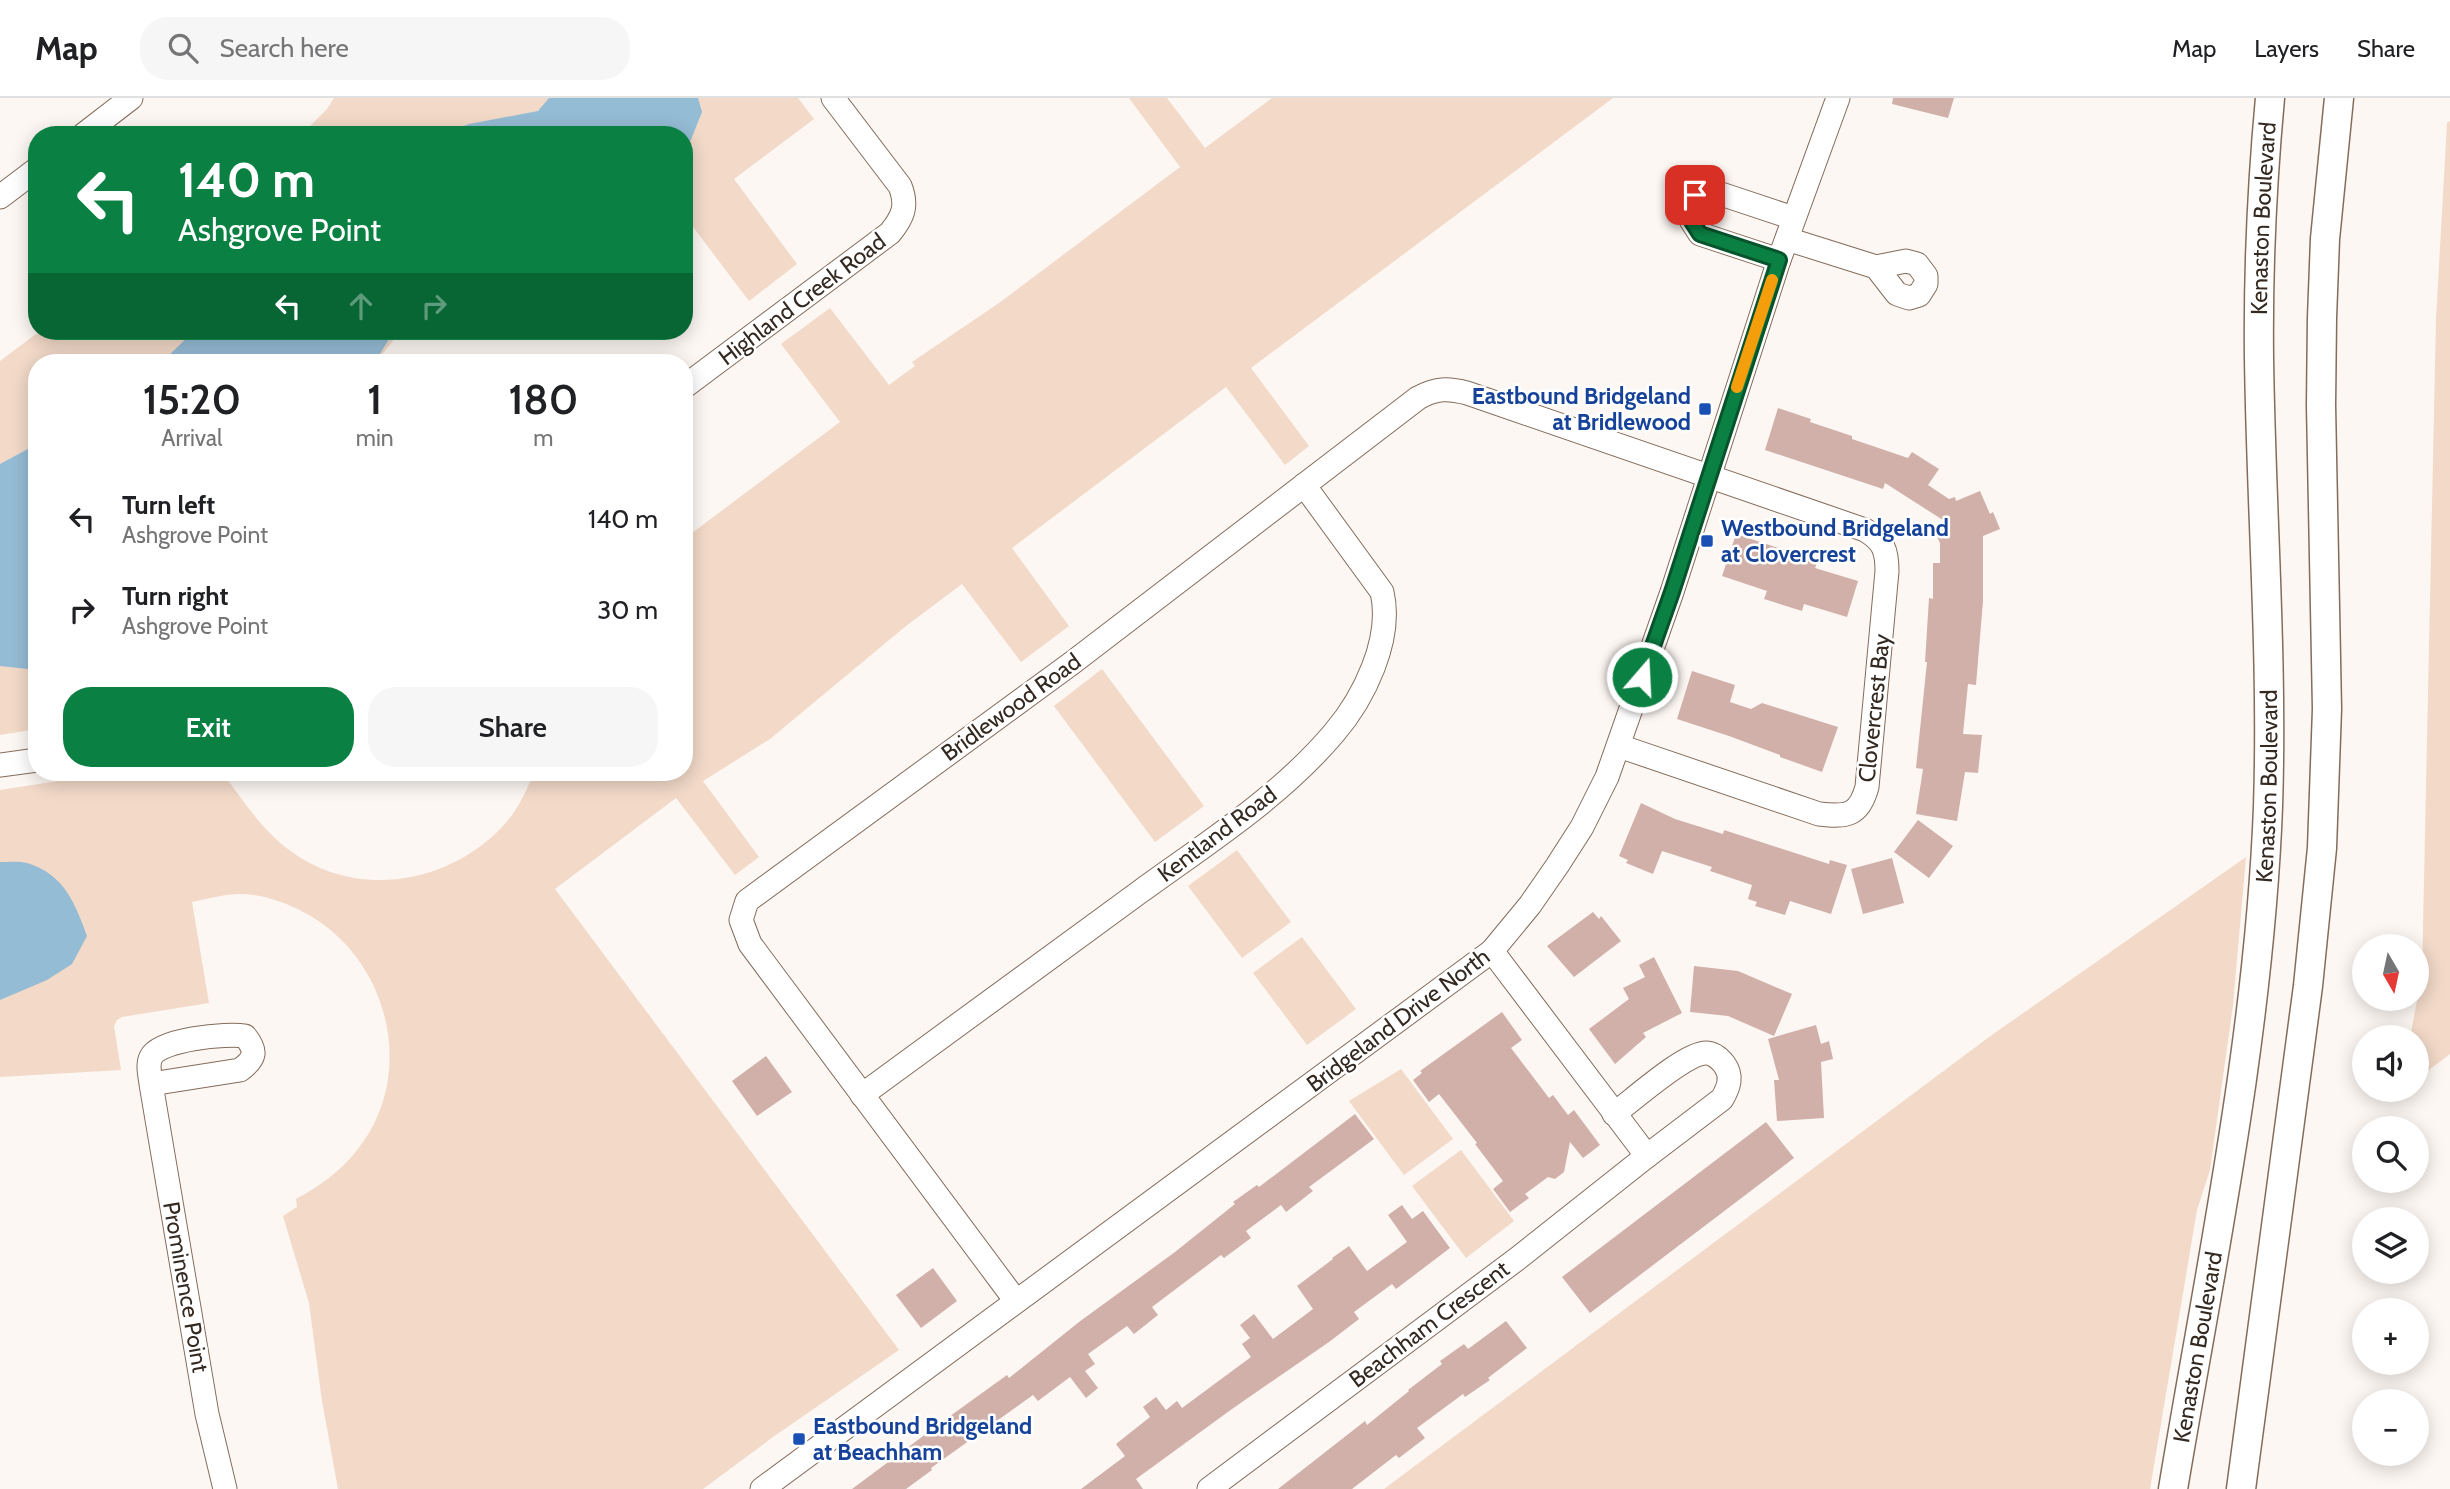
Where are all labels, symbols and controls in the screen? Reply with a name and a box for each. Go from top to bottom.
search box [140,17,630,80]
text: Map [35,28,98,68]
icon: search [164,29,202,67]
text: Search here [220,32,349,64]
text: Map [2172,34,2216,63]
text: Layers [2254,34,2319,63]
text: Share [2357,34,2415,63]
street label: Kenaston Boulevard [2245,121,2282,315]
text: 140 m [178,150,315,209]
icon: left [63,154,154,245]
pin [1665,165,1725,225]
icon: arrive [1676,176,1714,214]
text: Ashgrove Point [178,210,381,249]
street label: Highland Creek Road [713,227,891,371]
icon: left [269,287,307,325]
icon: ahead [342,287,380,325]
icon: right [415,287,453,325]
text: 15:20 [143,373,241,425]
text: 1 [367,373,382,425]
text: 180 [508,373,578,425]
place label: Eastbound Bridgeland at Bridlewood [1472,382,1691,436]
marker: Eastbound Bridgeland at Bridlewood [1697,401,1713,417]
text: Arrival [161,424,223,452]
text: min [356,424,394,452]
text: m [533,424,553,452]
text: Turn left [122,489,215,521]
icon: left [63,500,101,538]
text: 140 m [588,503,658,535]
place label: Westbound Bridgeland at Clovercrest [1721,514,1949,568]
text: Ashgrove Point [122,521,268,549]
marker: Westbound Bridgeland at Clovercrest [1699,533,1715,549]
text: Turn right [122,580,228,612]
icon: right [63,591,101,629]
text: 30 m [597,594,658,626]
text: Ashgrove Point [122,612,268,640]
street label: Clovercrest Bay [1852,632,1896,784]
position arrow [1605,640,1679,714]
street label: Bridlewood Road [936,647,1086,767]
button: Exit [63,687,354,767]
button: Share [368,687,658,767]
street label: Kenaston Boulevard [2250,689,2283,884]
street label: Kentland Road [1152,780,1282,888]
north arrow [2352,934,2429,1012]
map controls [2352,934,2429,1466]
street label: Bridgeland Drive North [1301,942,1495,1098]
button: sound [2352,1025,2429,1102]
button: search [2352,1116,2429,1193]
street label: Prominence Point [157,1199,215,1375]
button: layers [2352,1207,2429,1284]
street label: Kenaston Boulevard [2167,1250,2228,1445]
street label: Beachham Crescent [1343,1255,1515,1393]
button: + [2352,1298,2429,1375]
button: − [2352,1389,2429,1466]
place label: Eastbound Bridgeland at Beachham [813,1412,1032,1466]
marker: Eastbound Bridgeland at Beachham [791,1431,807,1447]

